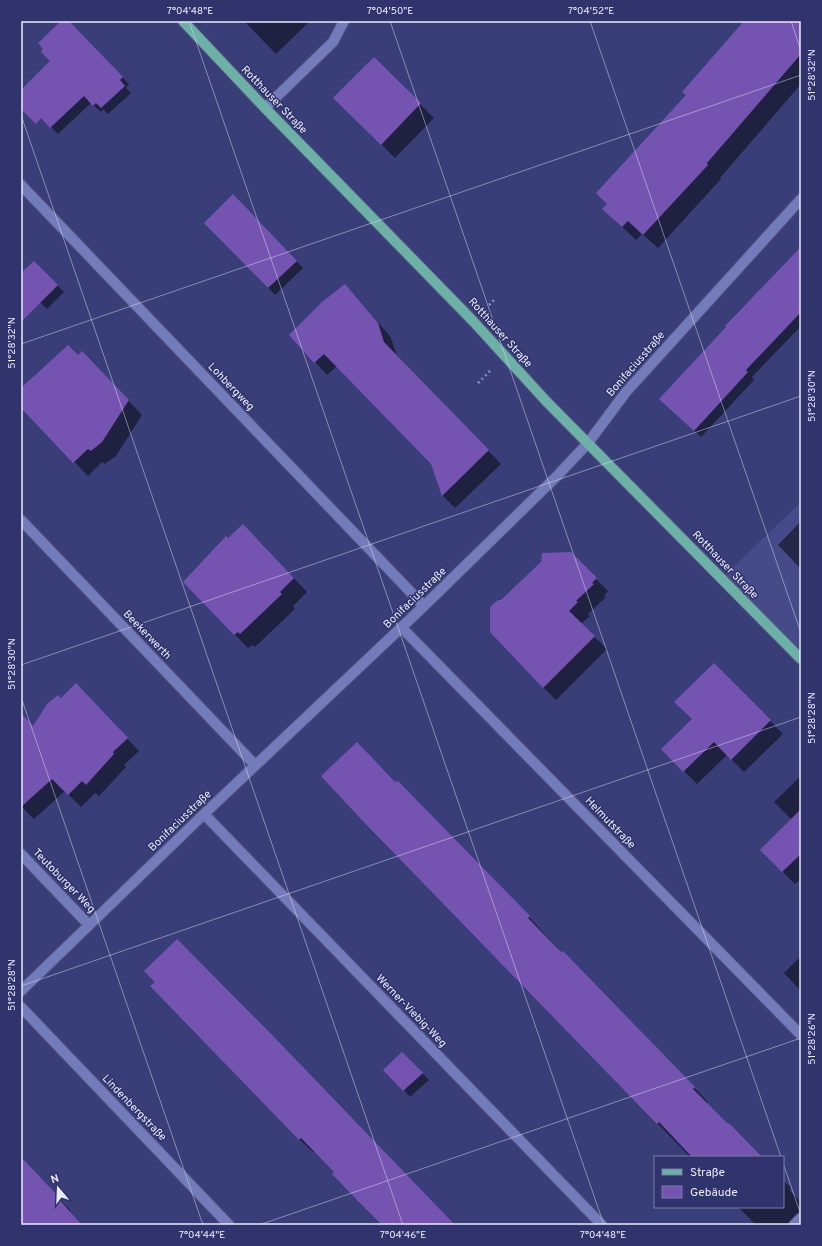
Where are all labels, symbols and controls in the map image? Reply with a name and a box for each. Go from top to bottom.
text: 7°04'48"E [167,5,213,18]
text: 7°04'50"E [367,5,413,18]
text: 7°04'52"E [568,5,614,18]
text: 51°28'32"N [806,49,819,101]
street label: Rotthauser Straße [238,63,310,137]
street label: Rotthauser Straße [465,295,535,371]
text: 51°28'32"N [6,317,19,369]
street label: Bonifaciusstraße [604,328,668,400]
street label: Lohbergweg [205,360,257,414]
text: 51°28'30"N [806,370,819,422]
street label: Rotthauser Straße [689,528,761,602]
street label: Bonifaciusstraße [381,564,449,632]
street label: Beekerwerth [120,607,174,663]
text: 51°28'30"N [6,638,19,690]
text: 51°28'28"N [806,692,819,744]
street label: Bonifaciusstraße [146,787,214,855]
street label: Helmutstraße [582,794,638,852]
street label: Teutoburger Weg [30,846,98,916]
text: 51°28'28"N [6,959,19,1011]
street label: Werner-Viebig-Weg [373,972,449,1050]
text: 51°28'26"N [806,1013,819,1065]
street label: Lindenbergstraße [99,1072,169,1144]
legend [654,1156,784,1208]
text: Straße [690,1165,725,1181]
north arrow [38,1168,78,1208]
text: N [49,1172,61,1187]
text: Gebäude [690,1185,738,1201]
text: 7°04'44"E [179,1229,225,1242]
text: 7°04'46"E [380,1229,426,1242]
text: 7°04'48"E [580,1229,626,1242]

